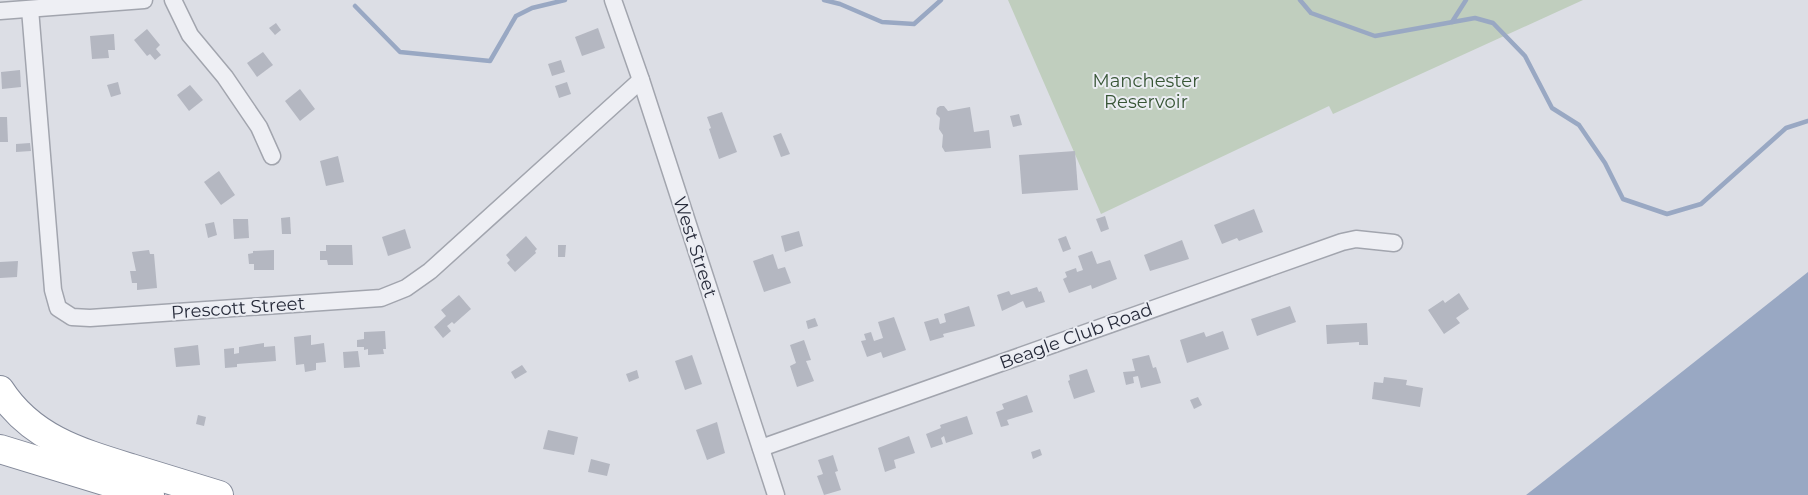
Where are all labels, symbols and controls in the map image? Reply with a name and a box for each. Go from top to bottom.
park label: Manchester Reservoir [1093,70,1199,113]
street label: West Street [668,194,722,300]
street label: Prescott Street [170,292,306,324]
street label: Beagle Club Road [996,298,1156,374]

